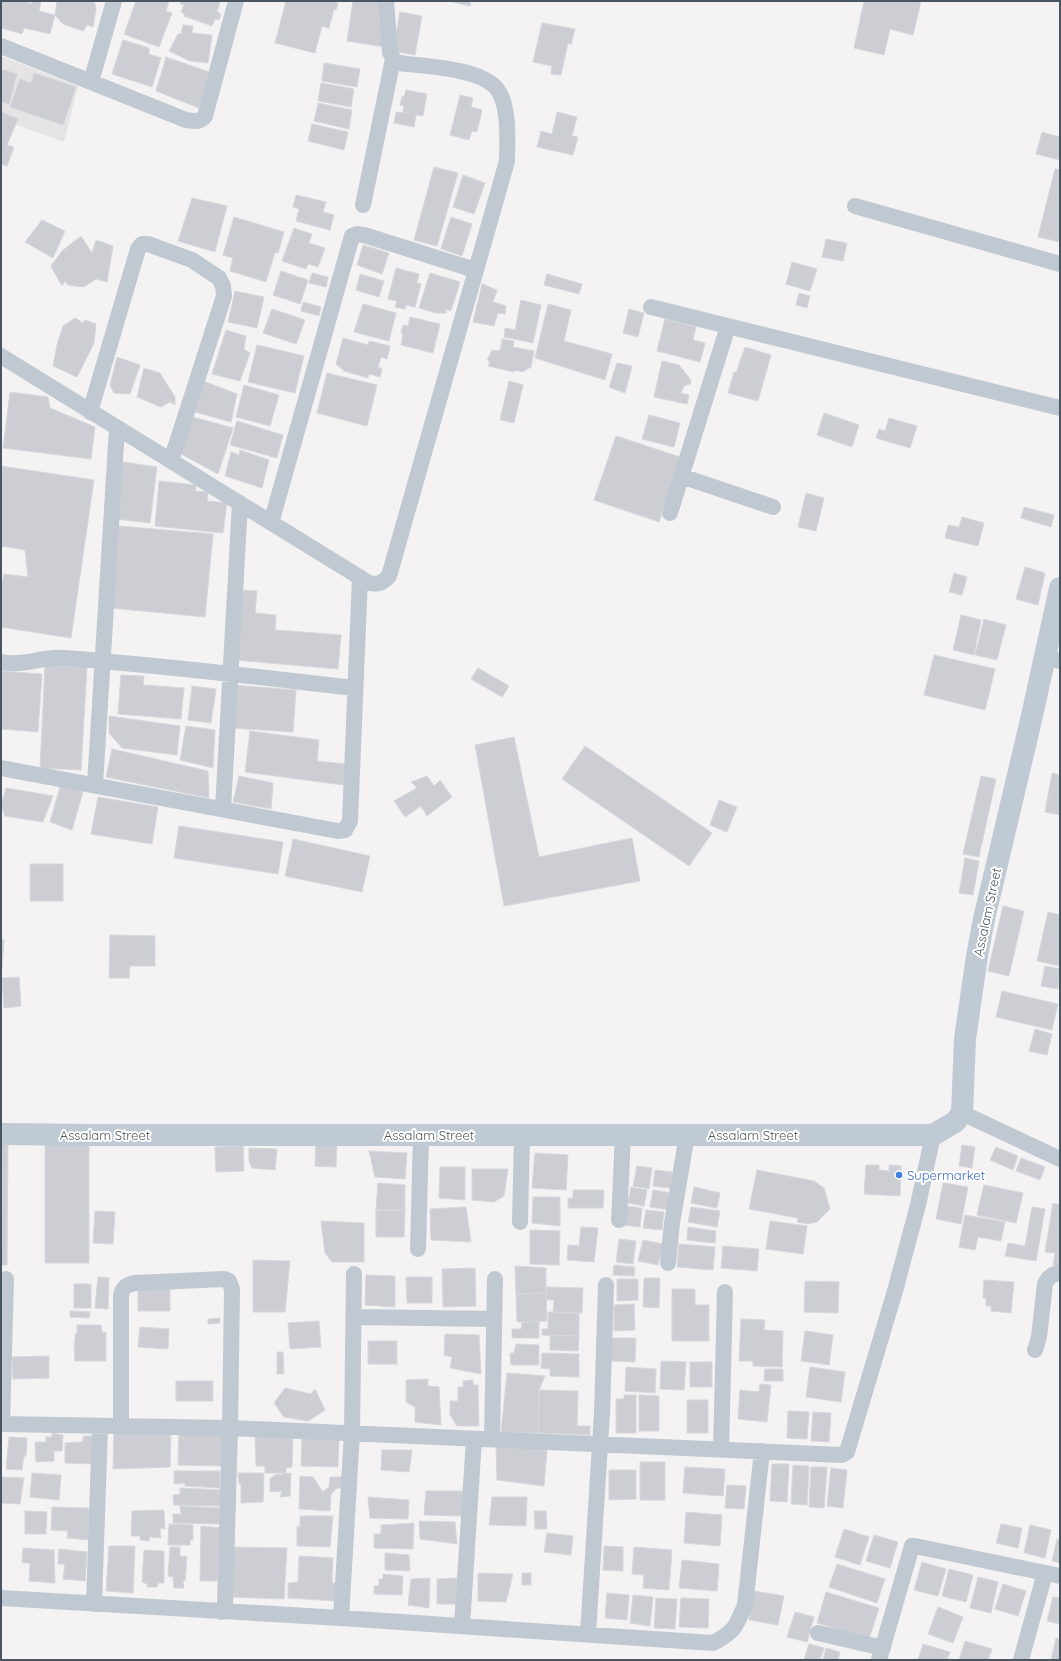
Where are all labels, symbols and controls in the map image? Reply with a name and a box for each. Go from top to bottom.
street label: Assalam Street [970,866,1004,958]
street label: Assalam Street [60,1127,150,1143]
street label: Assalam Street [384,1127,474,1143]
street label: Assalam Street [708,1127,798,1143]
place label: Supermarket [907,1167,985,1183]
marker: Supermarket [894,1170,904,1180]

